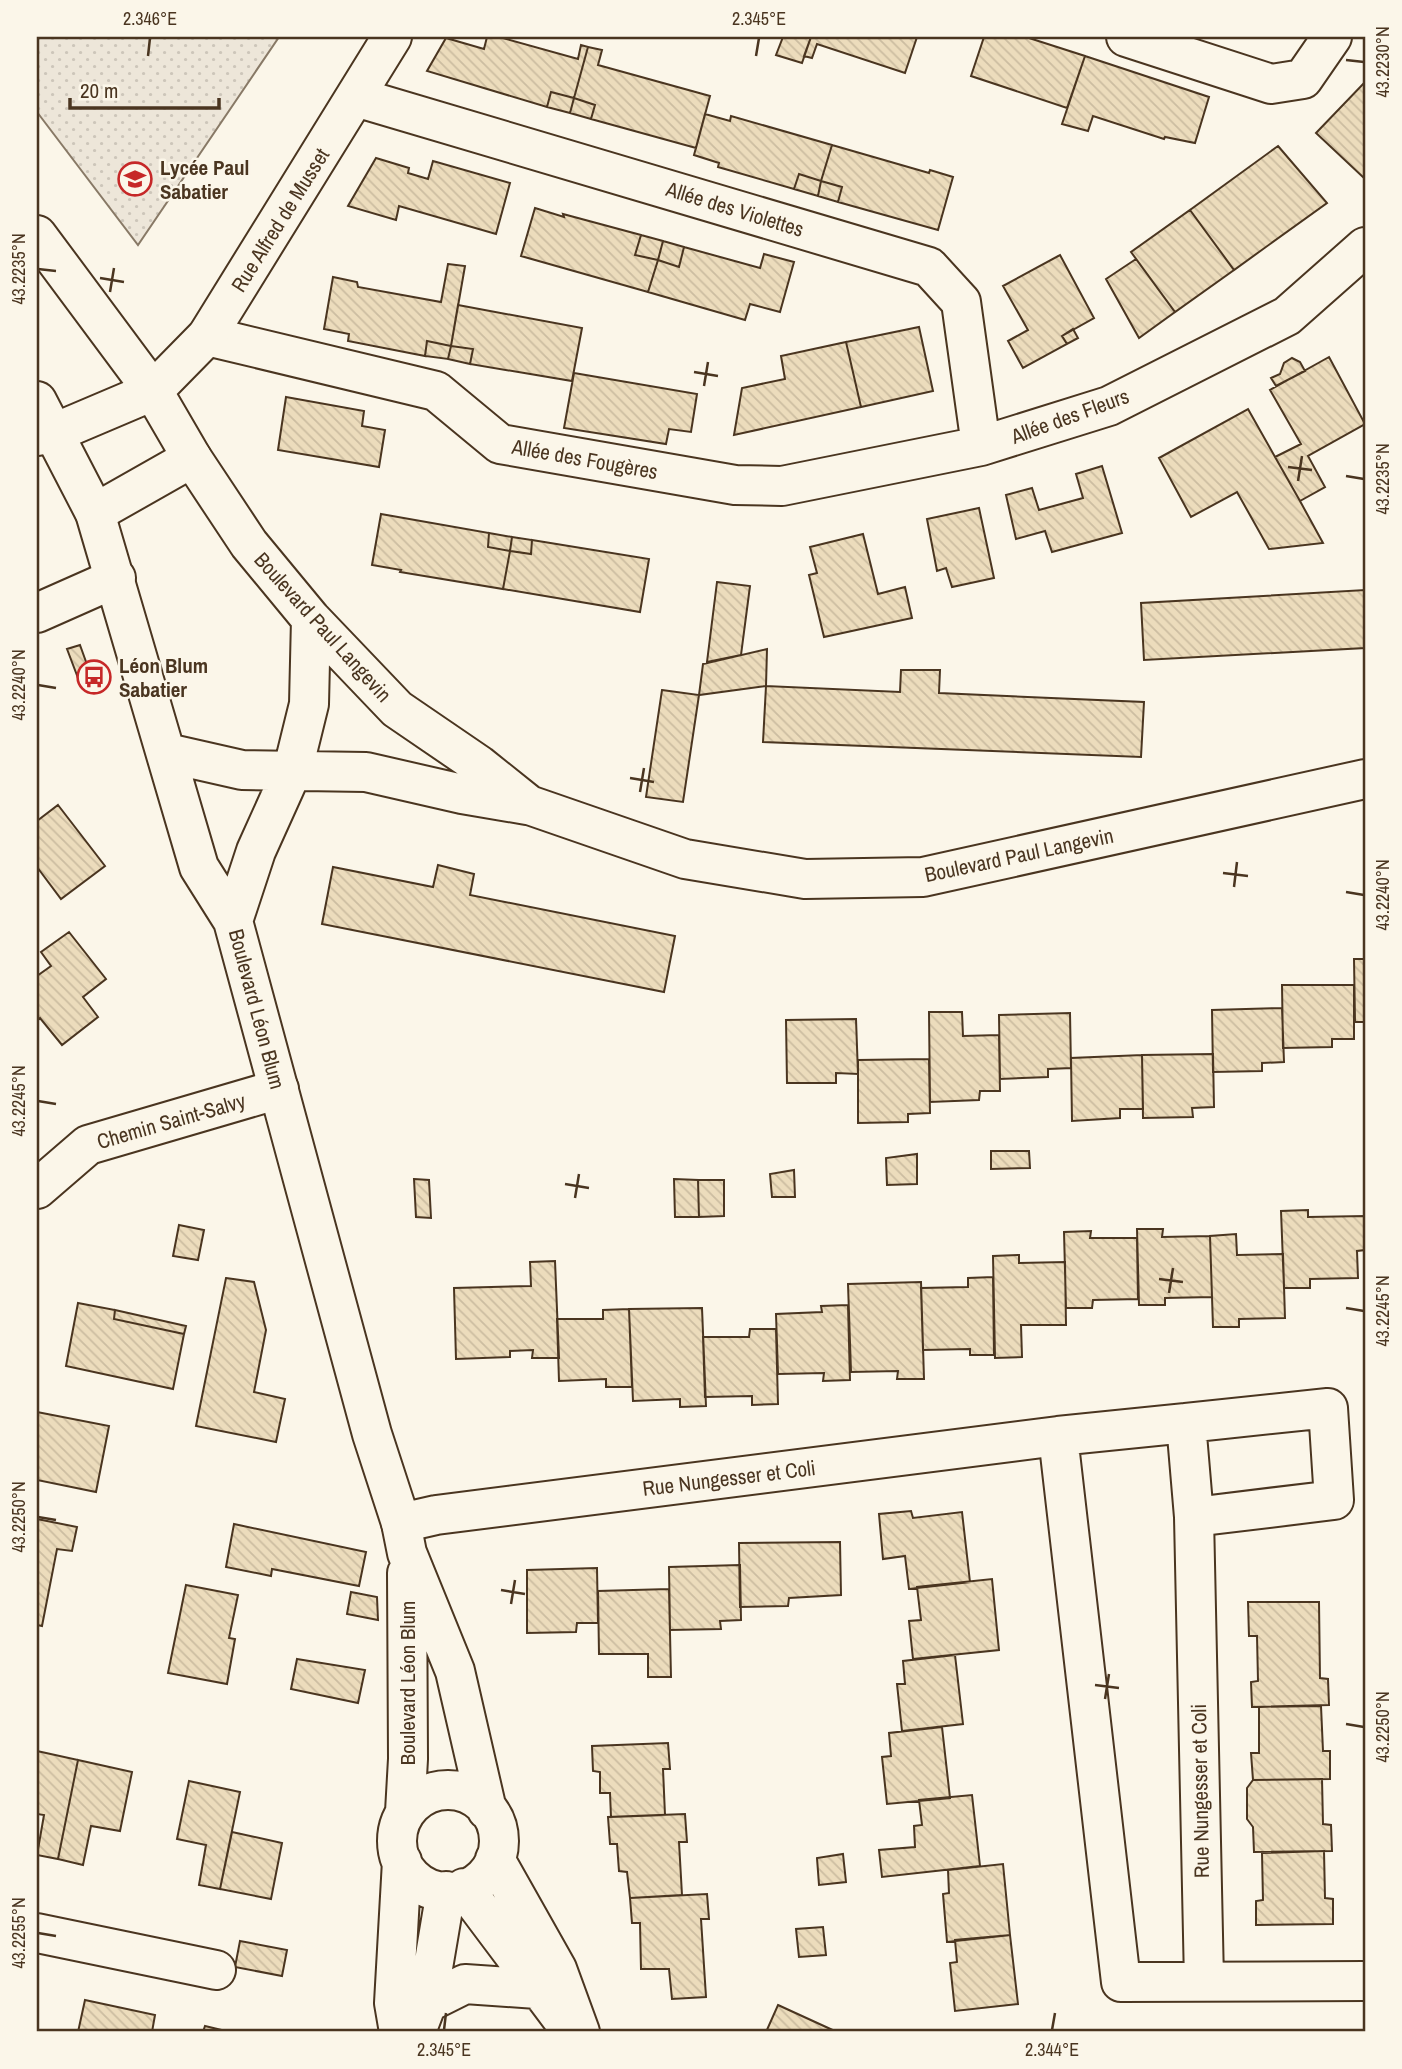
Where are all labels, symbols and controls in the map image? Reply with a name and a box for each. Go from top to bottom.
text: 2.346°E [123,6,177,31]
text: 2.345°E [732,6,786,31]
text: 43.2230°N [1370,26,1395,98]
scale bar [70,66,219,110]
text: 20 m [80,76,118,105]
street label: Rue Alfred de Musset [224,142,336,297]
place label: Lycée Paul Sabatier [160,153,249,206]
school or university icon: Lycée Paul Sabatier [116,160,154,198]
street label: Allée des Violettes [662,174,807,244]
text: 43.2235°N [6,233,31,305]
street label: Allée des Fleurs [1006,381,1133,451]
street label: Allée des Fougères [509,432,660,486]
text: 43.2235°N [1370,443,1395,515]
street label: Boulevard Paul Langevin [248,546,398,708]
text: 43.2240°N [6,649,31,721]
place label: Léon Blum Sabatier [119,651,208,704]
bus stop icon: Léon Blum Sabatier [75,658,113,696]
street label: Boulevard Paul Langevin [922,821,1116,889]
text: 43.2240°N [1370,859,1395,931]
street label: Boulevard Léon Blum [222,926,292,1092]
text: 43.2245°N [6,1065,31,1137]
street label: Chemin Saint-Salvy [93,1086,249,1156]
text: 43.2245°N [1370,1275,1395,1347]
street label: Rue Nungesser et Coli [641,1453,817,1503]
text: 43.2250°N [6,1481,31,1553]
street label: Boulevard Léon Blum [393,1601,422,1765]
text: 43.2250°N [1370,1691,1395,1763]
street label: Rue Nungesser et Coli [1184,1704,1216,1878]
text: 43.2255°N [6,1897,31,1969]
text: 2.345°E [417,2037,471,2062]
text: 2.344°E [1025,2037,1079,2062]

